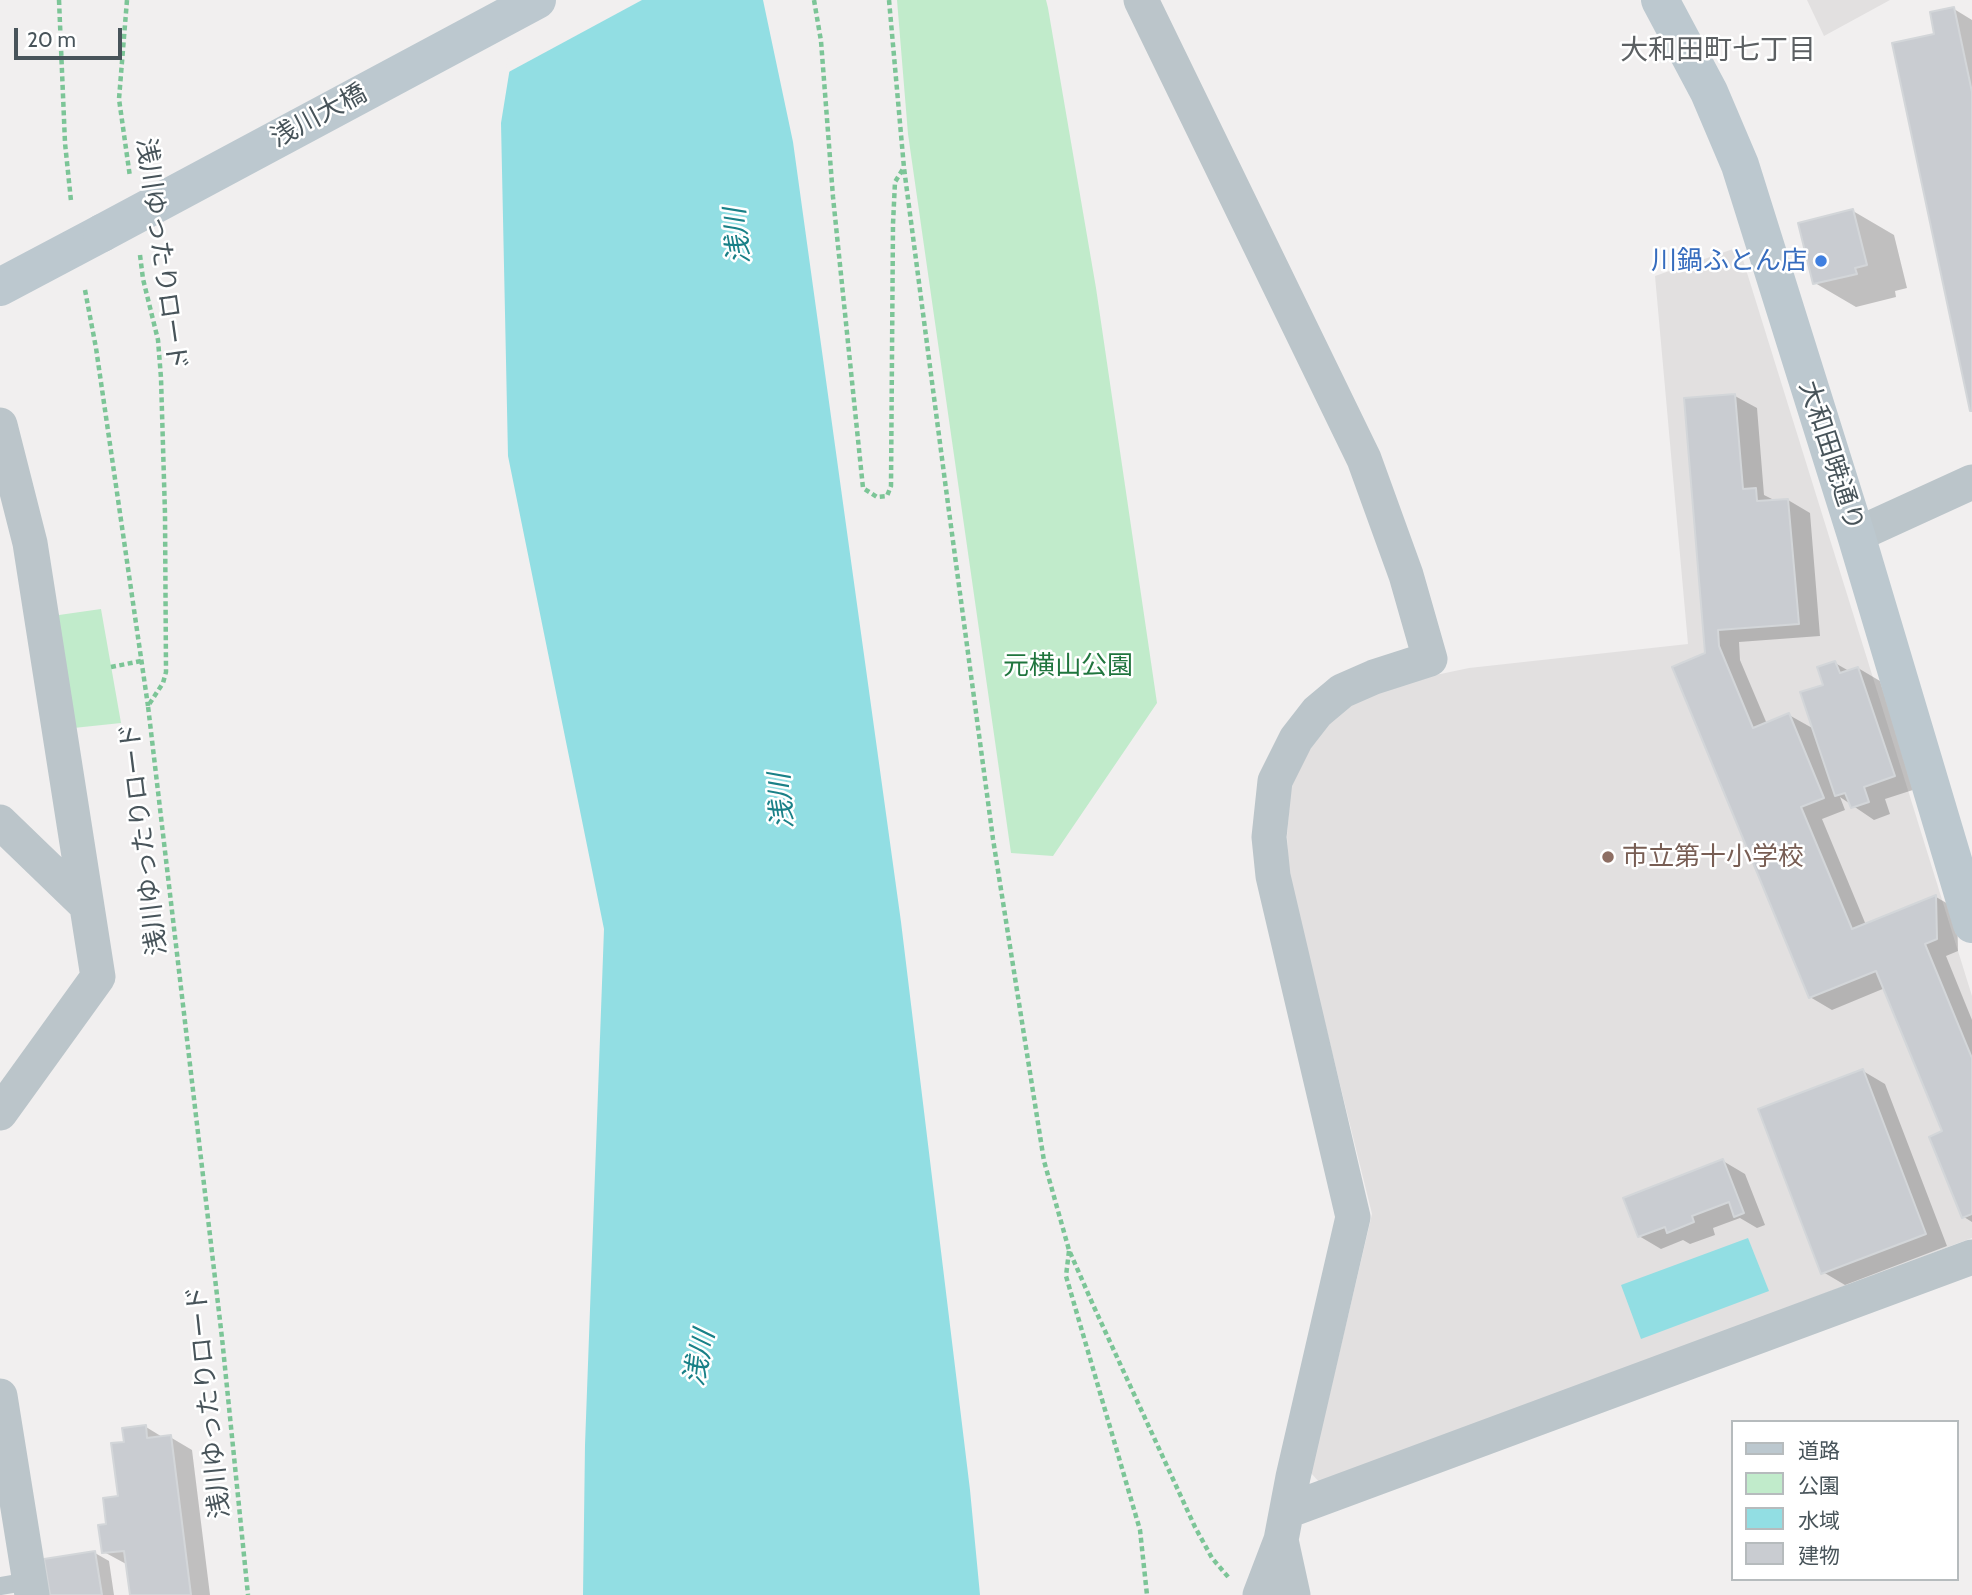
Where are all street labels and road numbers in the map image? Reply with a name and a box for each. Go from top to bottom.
street label: 浅川大橋 [266,78,372,154]
street label: 浅川ゆったりロード [129,136,193,372]
street label: 大和田暁通り [1792,377,1870,535]
street label: 浅川ゆったりロード [114,721,174,957]
street label: 浅川ゆったりロード [181,1284,237,1520]

